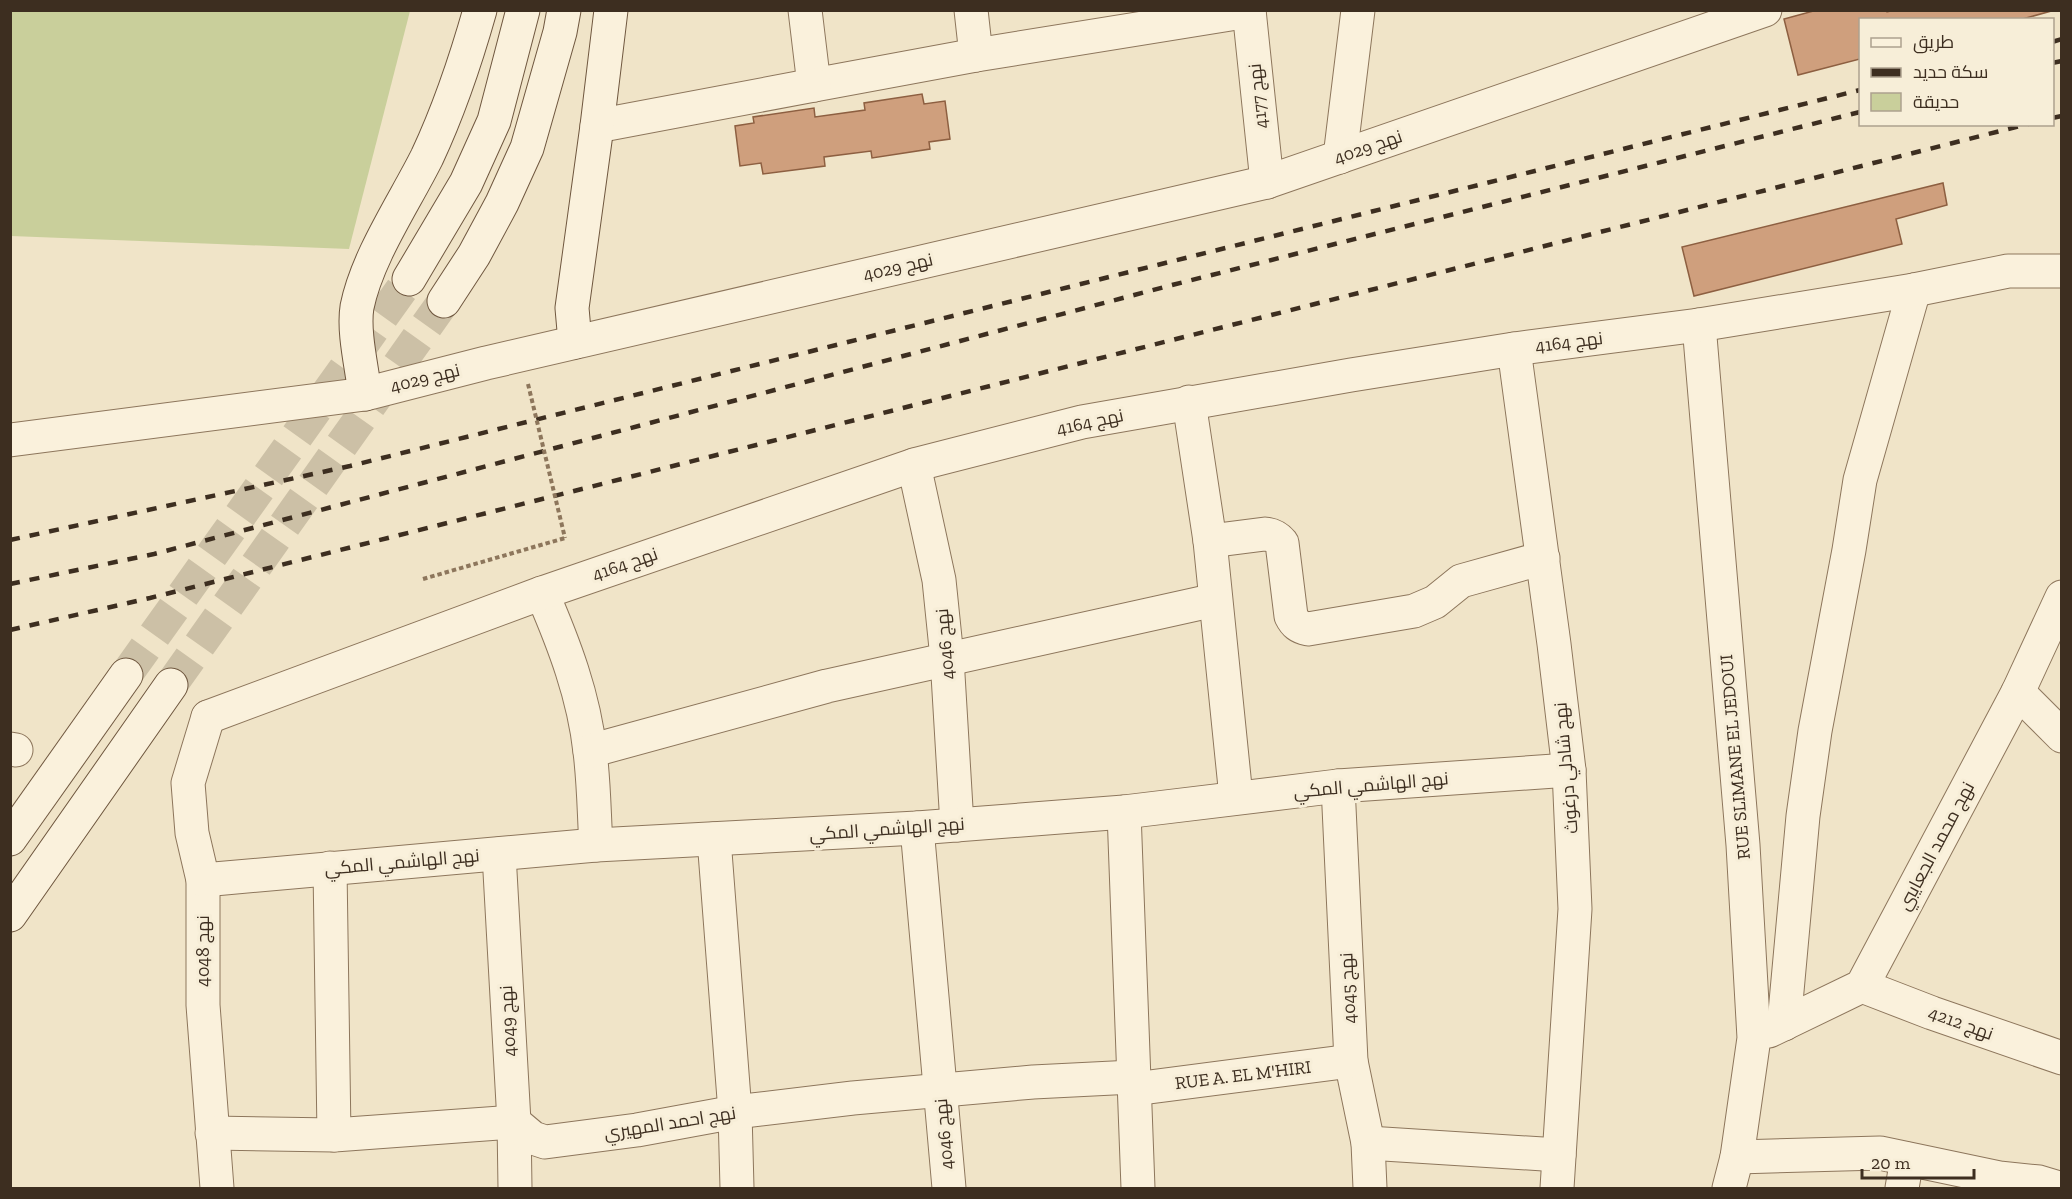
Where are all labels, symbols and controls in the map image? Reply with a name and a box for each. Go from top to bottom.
legend [1859,18,2054,126]
text: طريق [1913,31,1954,54]
text: سكة حديد [1913,61,1988,83]
street label: نهج 4177 [1244,62,1273,130]
text: حديقة [1913,91,1959,113]
street label: نهج 4029 [1331,125,1405,170]
street label: نهج 4029 [861,248,935,287]
street label: نهج 4164 [1534,327,1604,358]
street label: نهج 4029 [388,359,462,398]
street label: نهج 4164 [1054,404,1126,441]
street label: نهج 4164 [589,543,661,586]
street label: نهج 4046 [931,607,960,681]
street label: RUE SLIMANE EL JEDOUI [1715,653,1755,861]
street label: نهج شادلي درغوث [1549,701,1586,835]
street label: نهج الهاشمي المكي [1292,767,1450,806]
street label: نهج محمد الجعايبي [1893,778,1982,916]
street label: نهج الهاشمي المكي [809,813,966,848]
street label: نهج الهاشمي المكي [323,844,481,883]
street label: نهج 4048 [192,915,215,987]
street label: نهج 4045 [1335,952,1362,1024]
street label: نهج 4049 [495,985,522,1057]
street label: نهج 4212 [1925,1001,1996,1046]
street label: RUE A. EL M'HIRI [1174,1056,1313,1094]
street label: نهج 4046 [930,1097,959,1171]
street label: نهج احمد المهيري [602,1102,738,1147]
scale bar [1862,1142,1974,1180]
text: 20 m [1871,1152,1911,1174]

